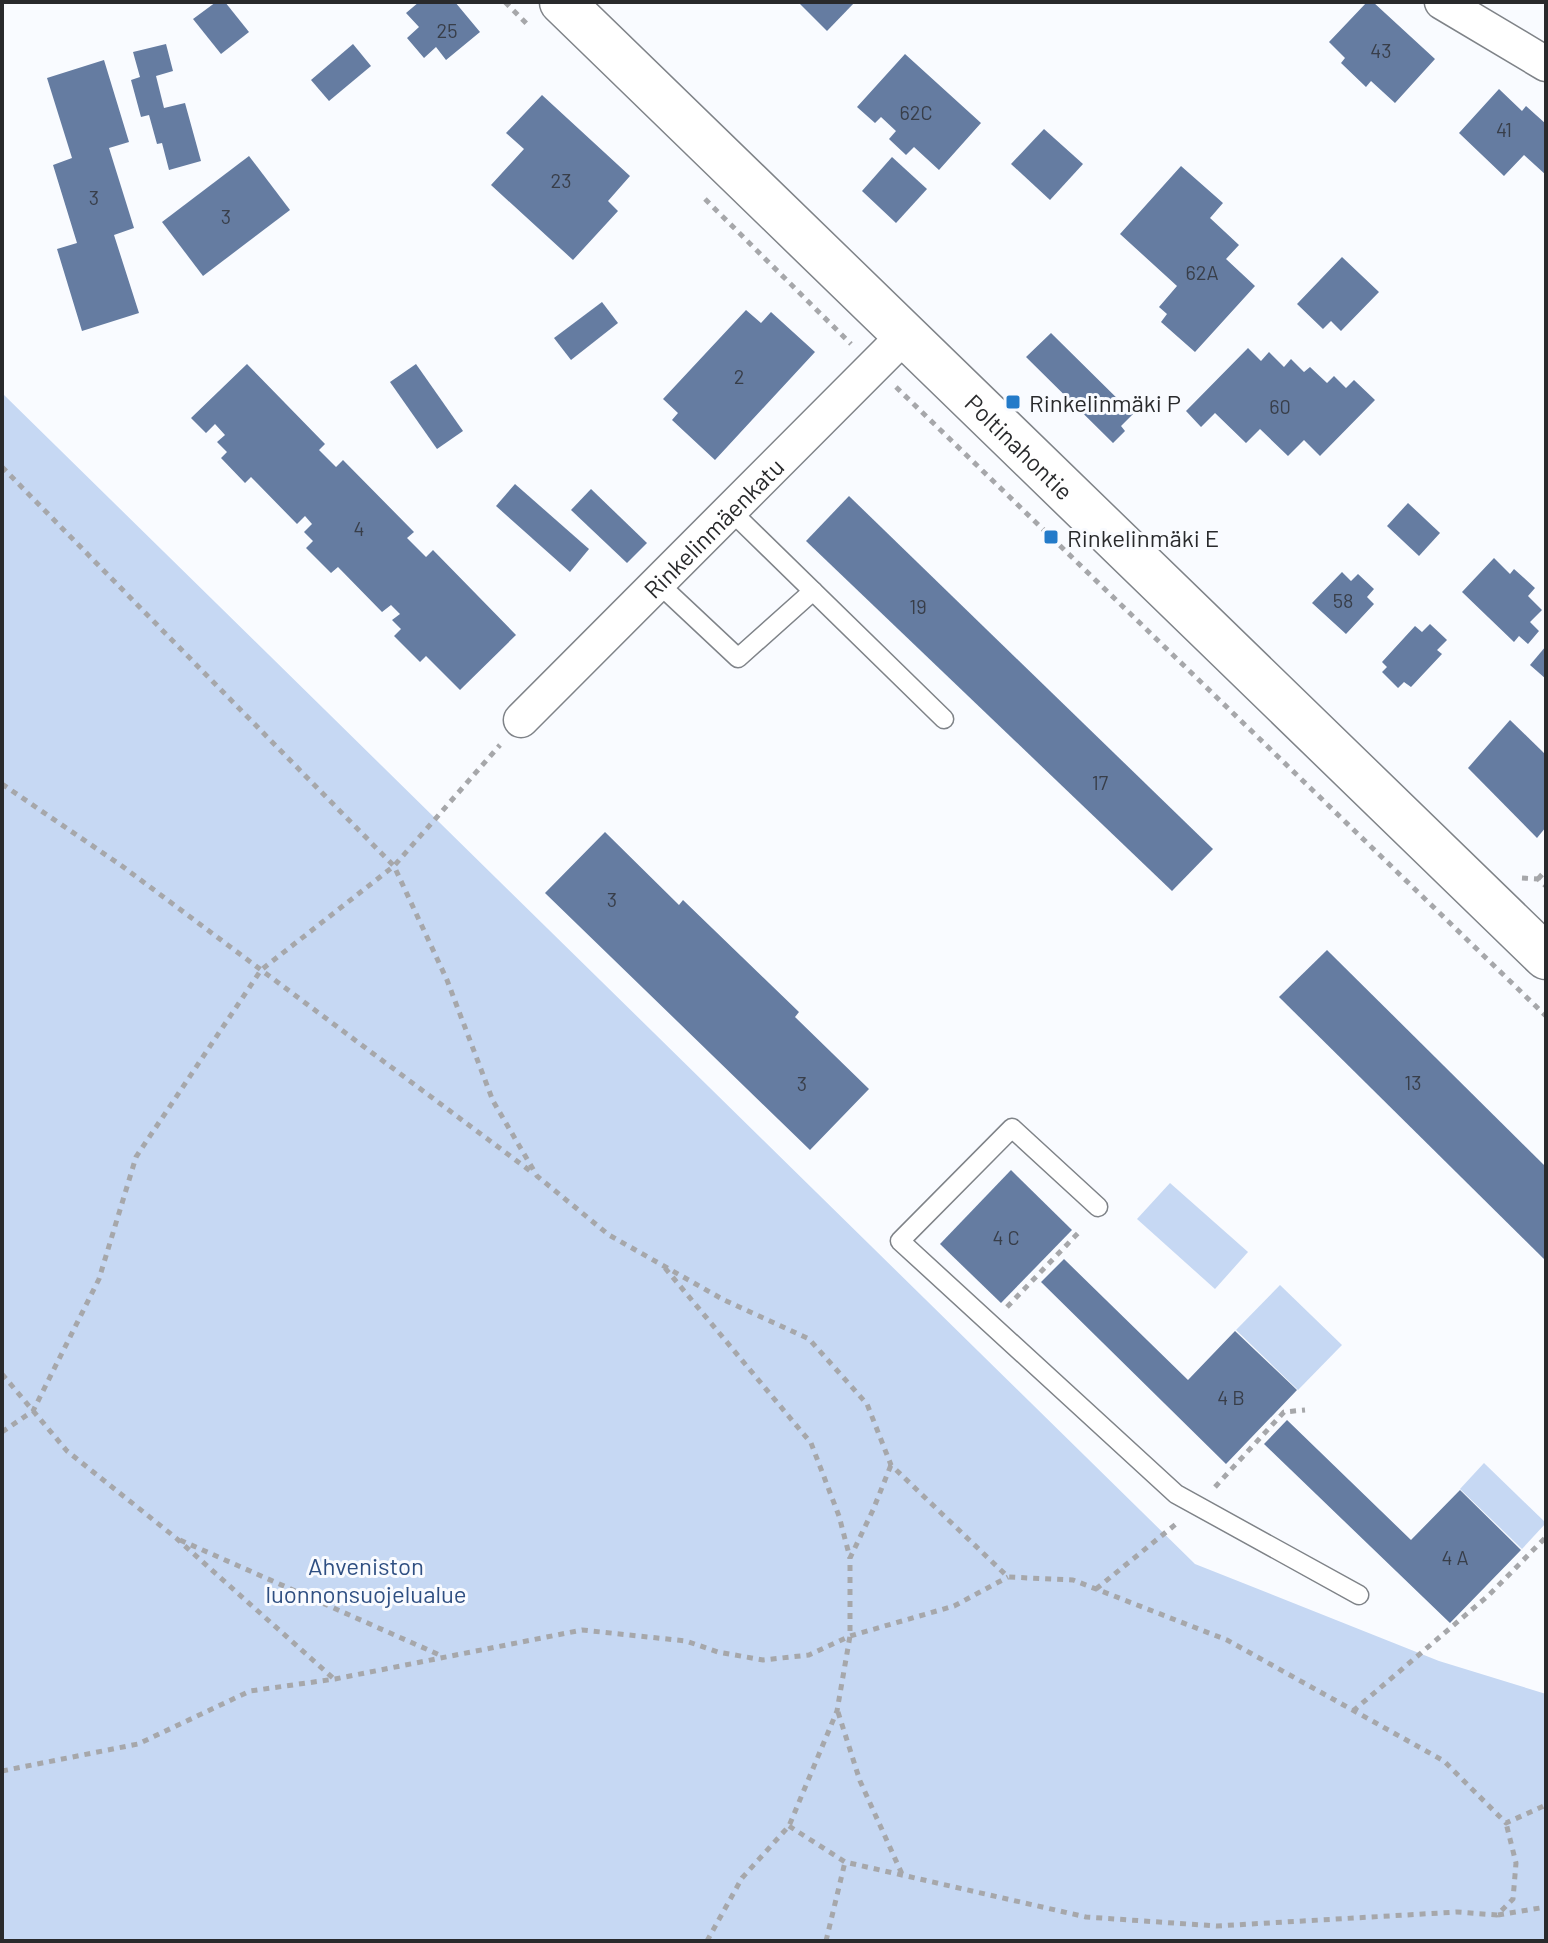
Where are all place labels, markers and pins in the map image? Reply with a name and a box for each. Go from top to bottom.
place label: Rinkelinmäki P [1029,388,1181,417]
marker: Rinkelinmäki P [1004,393,1022,411]
place label: Rinkelinmäki E [1067,523,1219,552]
marker: Rinkelinmäki E [1042,528,1060,546]

